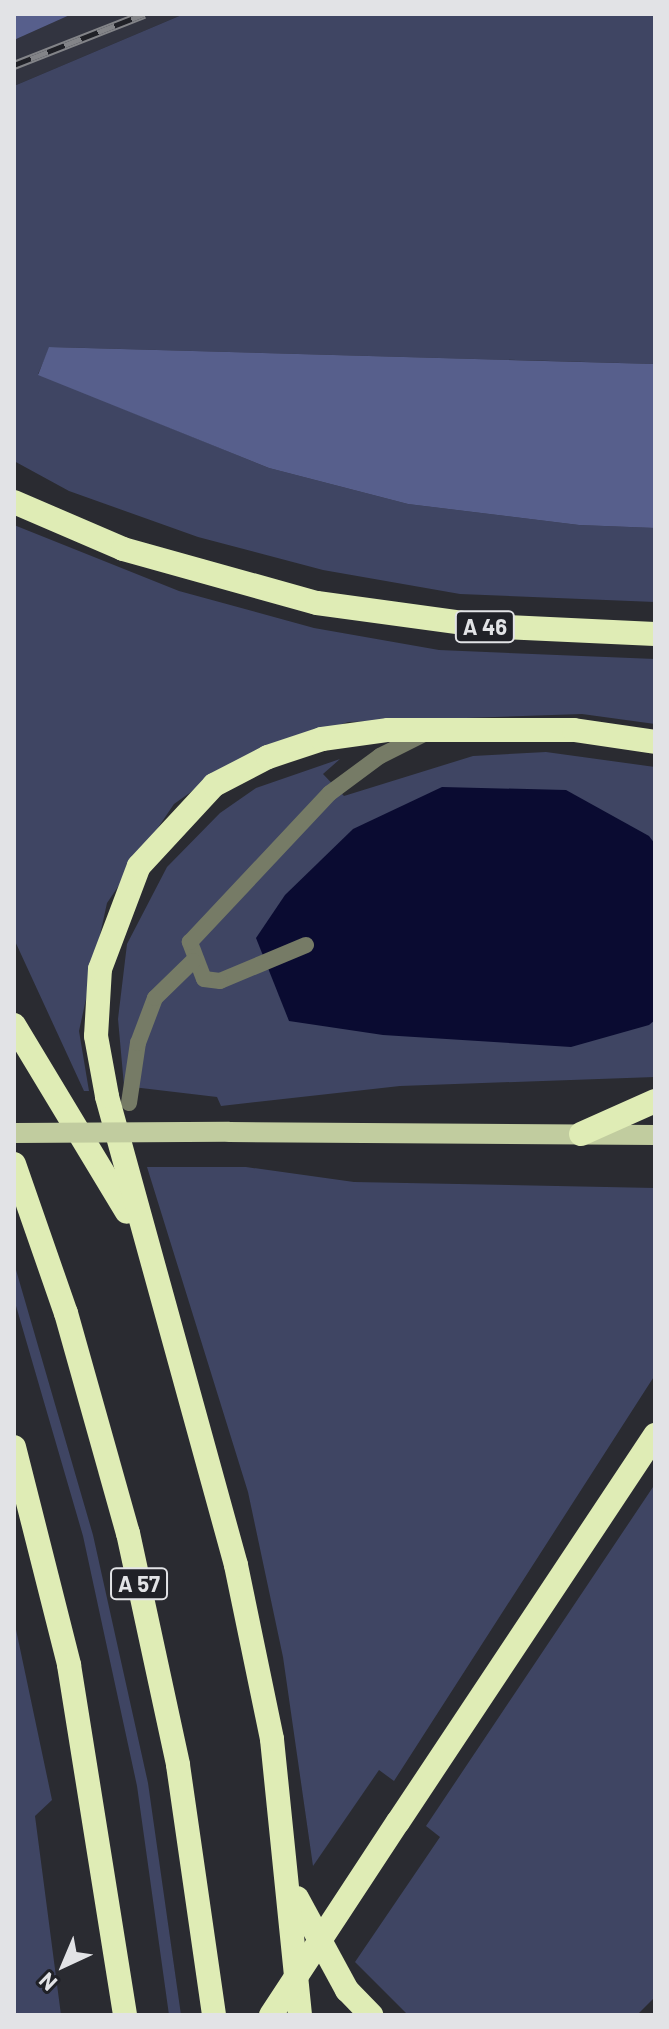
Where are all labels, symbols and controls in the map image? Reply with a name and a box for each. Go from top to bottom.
road number: A 46 [453,609,517,645]
road number: A 57 [109,1566,169,1602]
north arrow [24,1925,104,2005]
text: N [33,1968,62,1997]

